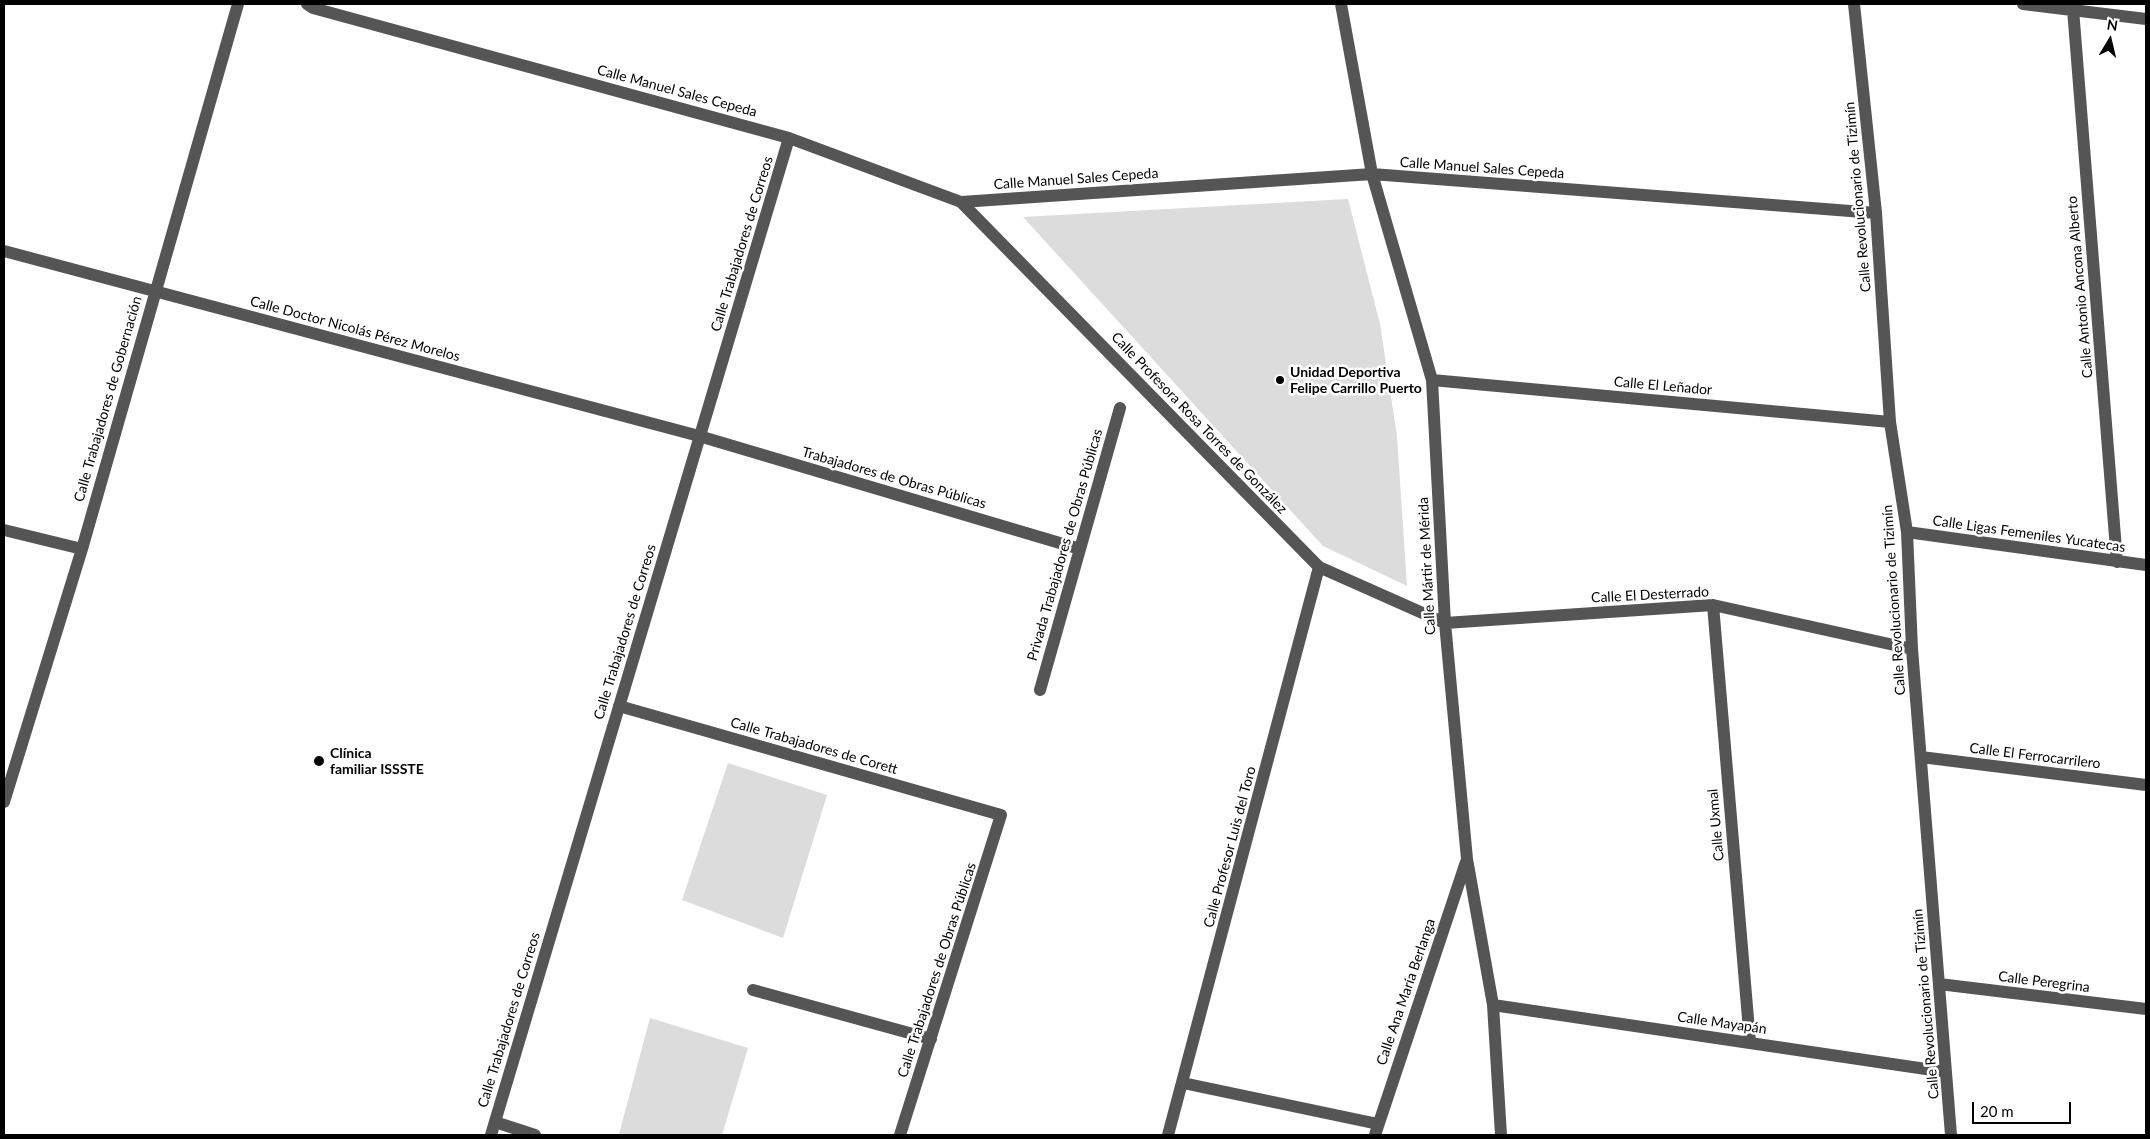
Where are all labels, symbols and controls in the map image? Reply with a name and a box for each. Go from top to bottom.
north arrow [2085,15,2135,65]
text: N [2106,15,2119,34]
street label: Calle Manuel Sales Cepeda [595,62,759,120]
street label: Calle Revolucionario de Tizimín [1841,101,1875,293]
street label: Calle Trabajadores de Correos [707,154,777,334]
street label: Calle Manuel Sales Cepeda [1399,154,1565,182]
street label: Calle Manuel Sales Cepeda [993,165,1159,193]
street label: Calle Antonio Ancona Alberto [2064,195,2096,379]
street label: Calle Doctor Nicolás Pérez Morelos [248,293,462,365]
street label: Calle Trabajadores de Gobernación [71,294,145,504]
street label: Calle Profesora Rosa Torres de González [1108,329,1290,517]
place label: Unidad Deportiva Felipe Carrillo Puerto [1290,364,1422,397]
street label: Calle El Leñador [1613,373,1713,399]
marker: Unidad Deportiva Felipe Carrillo Puerto [1274,374,1286,386]
street label: Privada Trabajadores de Obras Públicas [1024,427,1106,663]
street label: Trabajadores de Obras Públicas [800,444,988,512]
street label: Calle Mártir de Mérida [1415,497,1439,635]
street label: Calle Revolucionario de Tizimín [1879,504,1909,696]
street label: Calle Ligas Femeniles Yucatecas [1932,512,2126,556]
street label: Calle Trabajadores de Correos [590,542,660,722]
street label: Calle El Desterrado [1591,584,1709,606]
street label: Calle Trabajadores de Corett [729,714,899,778]
street label: Calle El Ferrocarrilero [1968,740,2102,772]
place label: Clínica familiar ISSSTE [330,745,424,778]
marker: Clínica familiar ISSSTE [312,754,326,768]
street label: Calle Profesor Luis del Toro [1200,764,1260,930]
street label: Calle Uxmal [1704,788,1728,862]
street label: Calle Trabajadores de Obras Públicas [894,860,980,1080]
street label: Calle Revolucionario de Tizimín [1909,908,1943,1100]
street label: Calle Ana María Berlanga [1373,916,1439,1068]
street label: Calle Trabajadores de Correos [474,930,544,1110]
street label: Calle Peregrina [1997,968,2091,996]
street label: Calle Mayapán [1676,1008,1768,1038]
scale bar [1975,1092,2074,1124]
text: 20 m [1980,1102,2014,1120]

